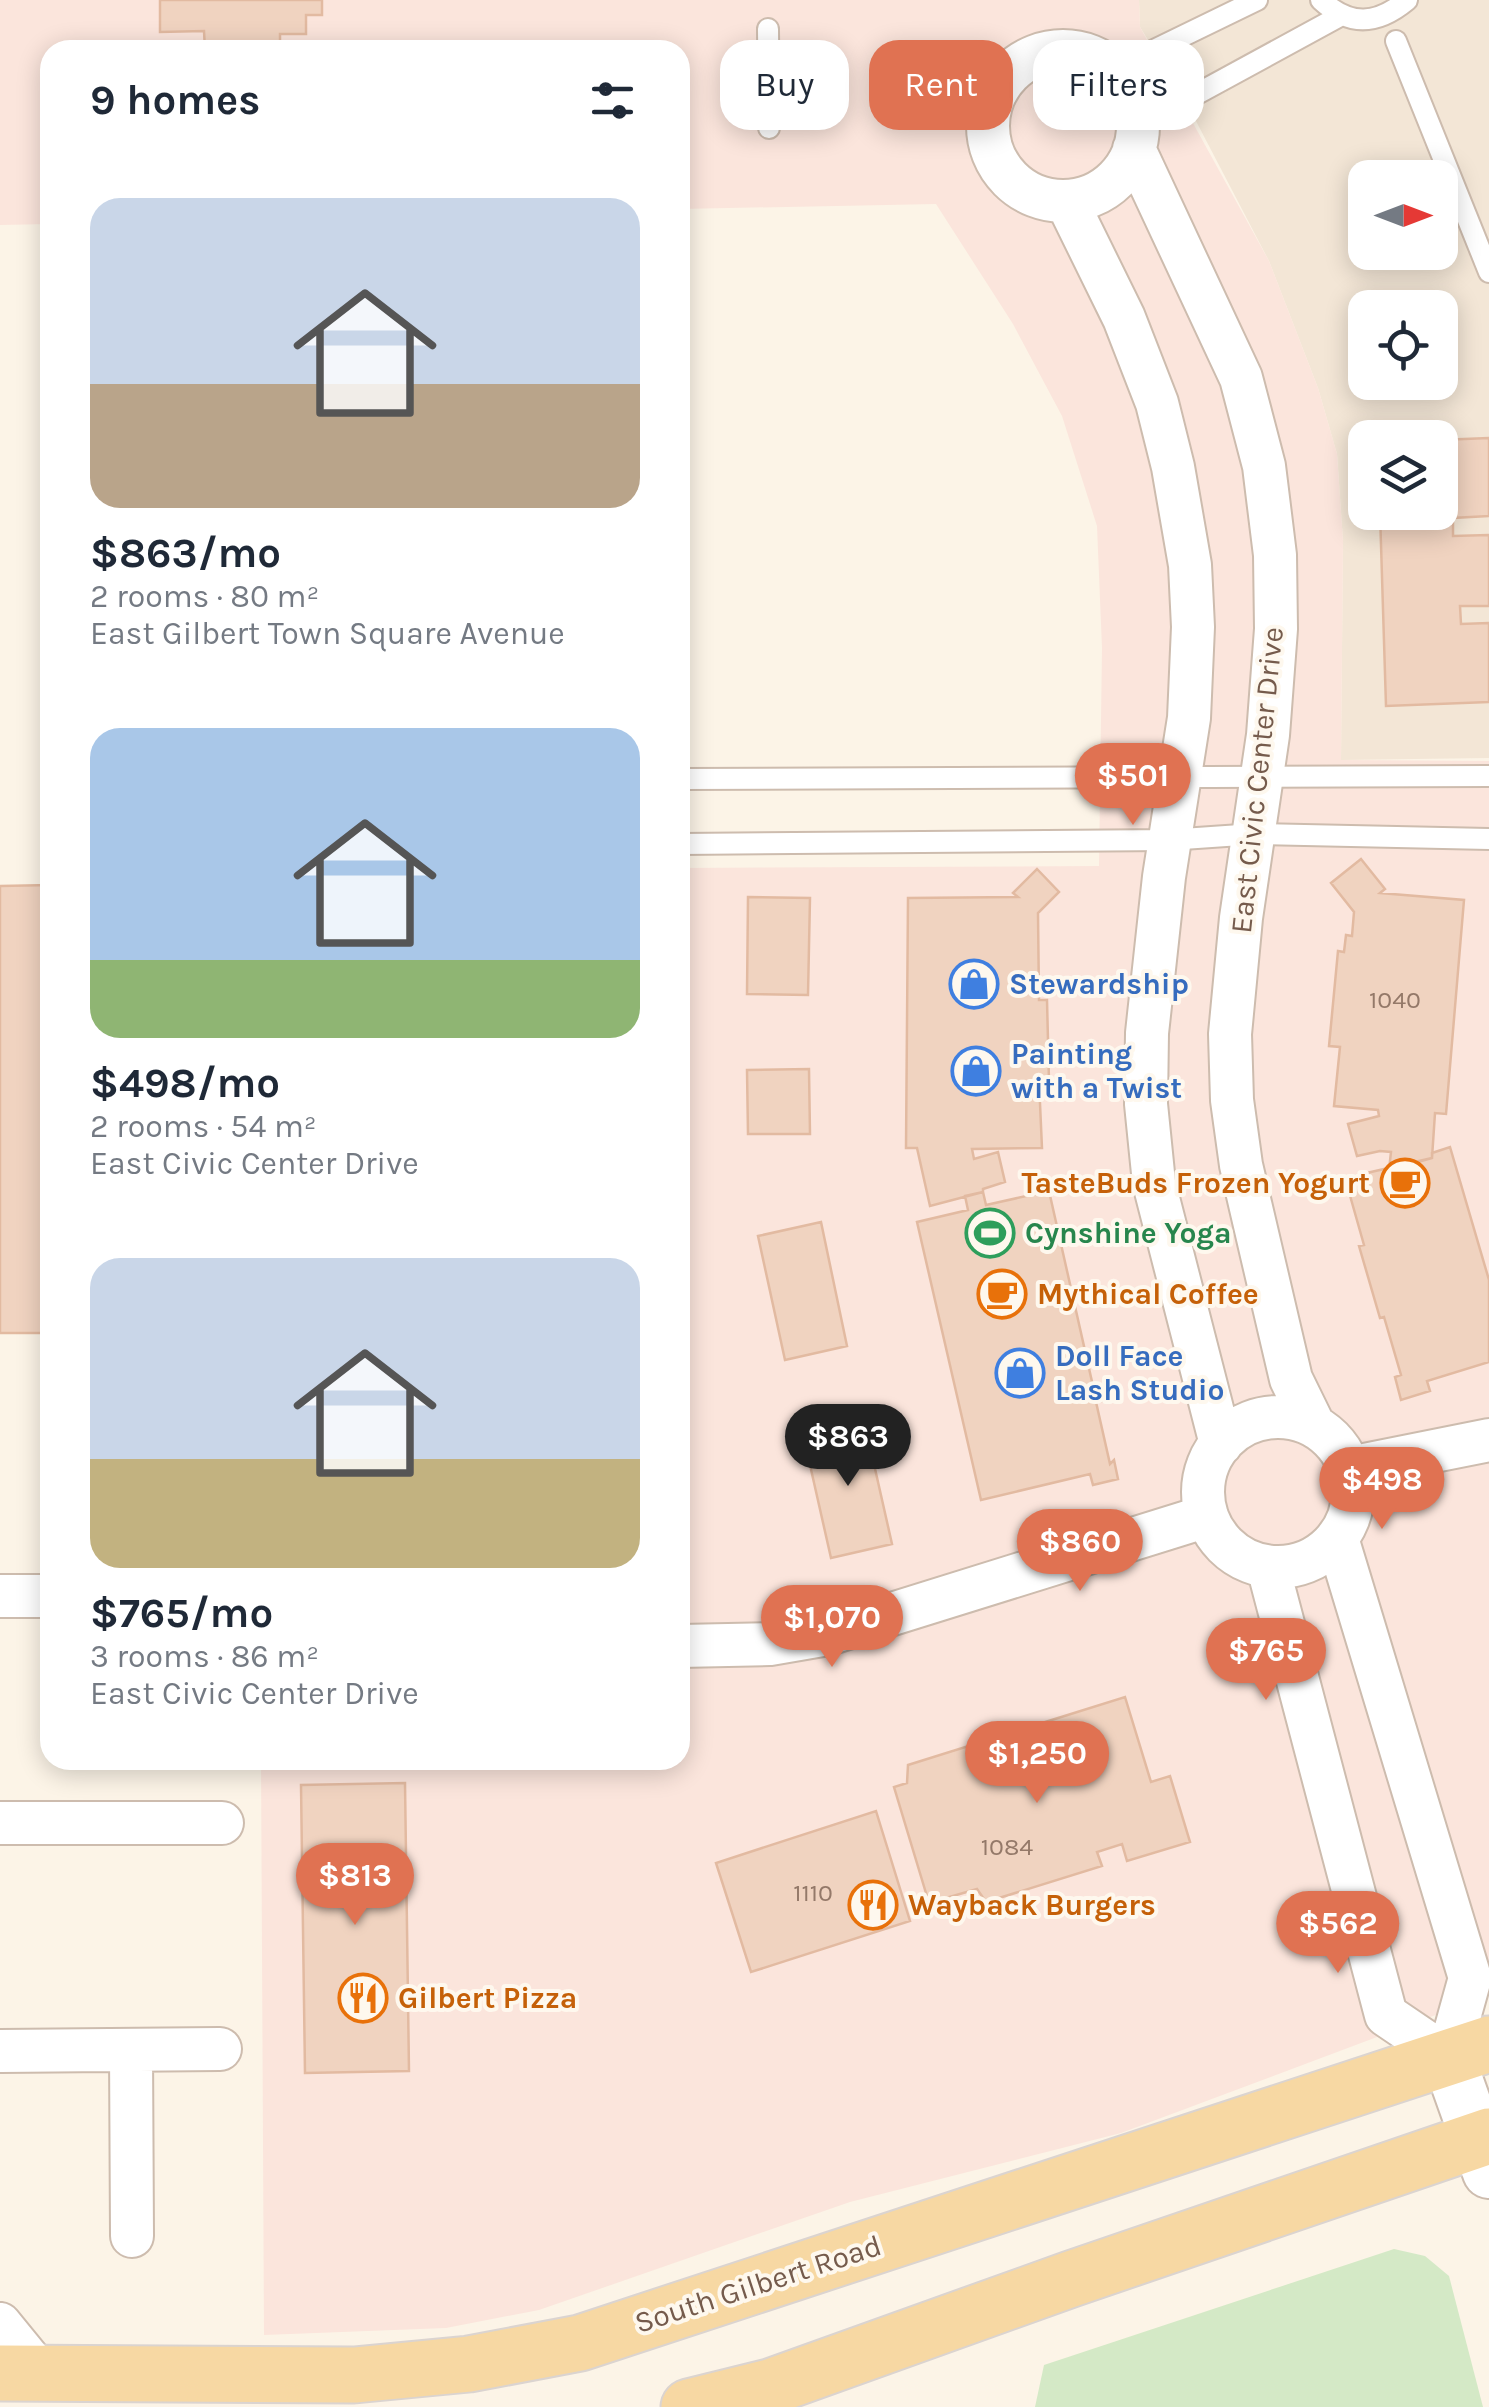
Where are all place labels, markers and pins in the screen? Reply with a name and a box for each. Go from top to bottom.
pin: $501 [1074,743,1192,828]
shop icon: Stewardship [948,958,1000,1010]
place label: Stewardship [1009,966,1189,1002]
place label: Painting with a Twist [1011,1036,1182,1106]
shop icon: Painting with a Twist [950,1045,1002,1097]
cafe icon: TasteBuds Frozen Yogurt [1379,1157,1431,1209]
place label: TasteBuds Frozen Yogurt [1022,1165,1370,1201]
sports icon: Cynshine Yoga [964,1207,1016,1259]
place label: Cynshine Yoga [1025,1215,1232,1251]
cafe icon: Mythical Coffee [976,1268,1028,1320]
place label: Mythical Coffee [1037,1276,1259,1312]
place label: Doll Face Lash Studio [1055,1338,1225,1408]
shop icon: Doll Face Lash Studio [994,1347,1046,1399]
pin: $863 [789,1404,907,1489]
pin: $498 [1323,1447,1441,1532]
pin: $860 [1021,1509,1139,1594]
pin: $1,070 [751,1585,913,1670]
pin: $765 [1207,1618,1325,1703]
pin: $1,250 [956,1721,1118,1806]
pin: $813 [296,1843,414,1928]
restaurant icon: Wayback Burgers [847,1879,899,1931]
place label: Wayback Burgers [908,1887,1156,1923]
pin: $562 [1279,1891,1397,1976]
restaurant icon: Gilbert Pizza [337,1972,389,2024]
place label: Gilbert Pizza [398,1980,577,2016]

